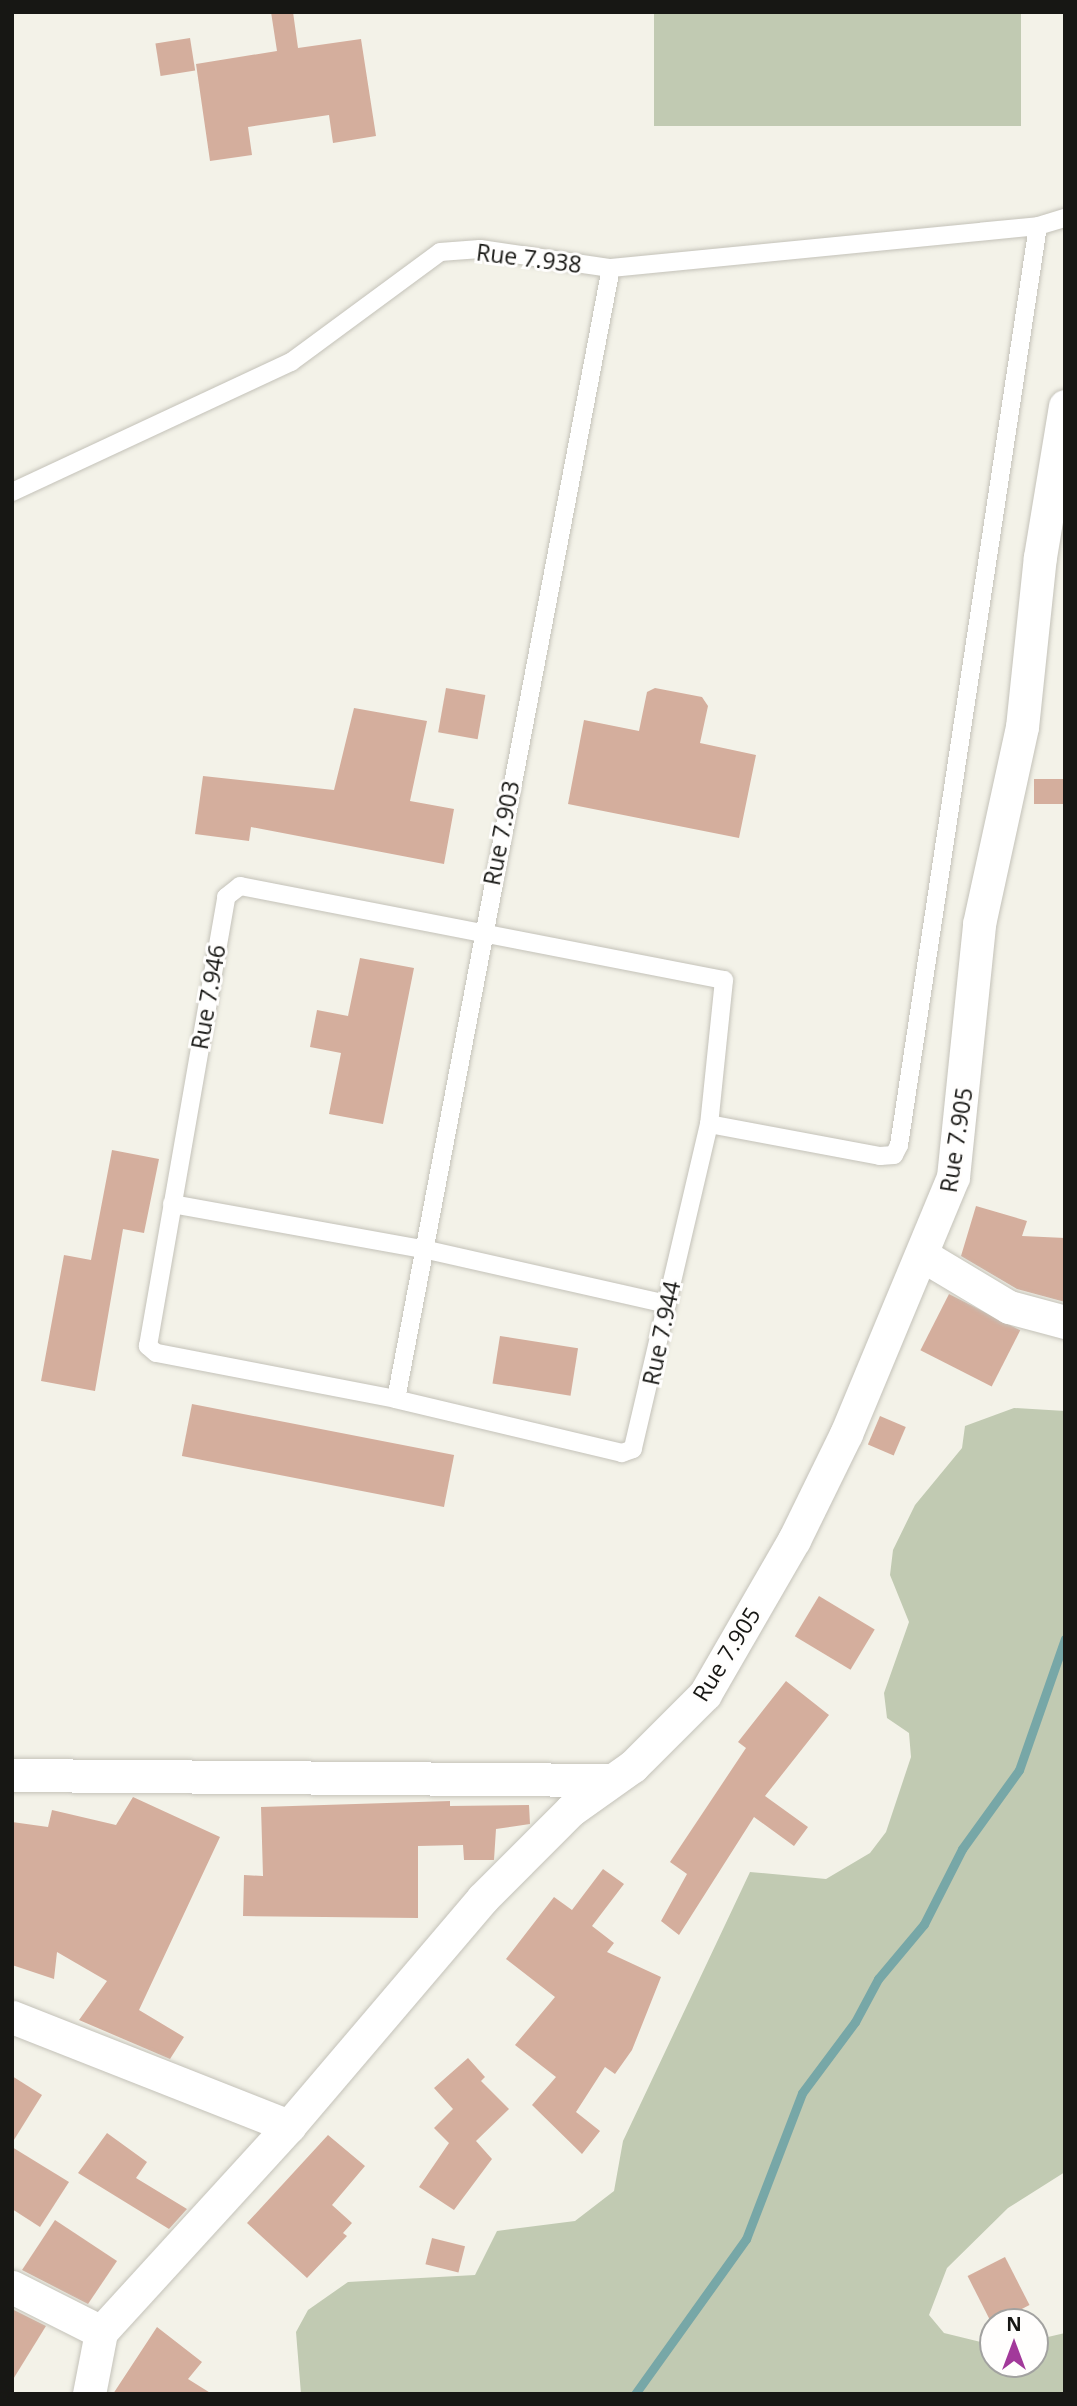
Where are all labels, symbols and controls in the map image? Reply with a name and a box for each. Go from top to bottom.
street label: Rue 7.938 [475,238,583,278]
street label: Rue 7.903 [477,778,525,888]
street label: Rue 7.946 [185,942,231,1052]
street label: Rue 7.905 [934,1086,978,1194]
street label: Rue 7.944 [636,1278,686,1388]
street label: Rue 7.905 [686,1602,766,1706]
north arrow [979,2308,1049,2378]
text: N [1006,2311,1022,2337]

